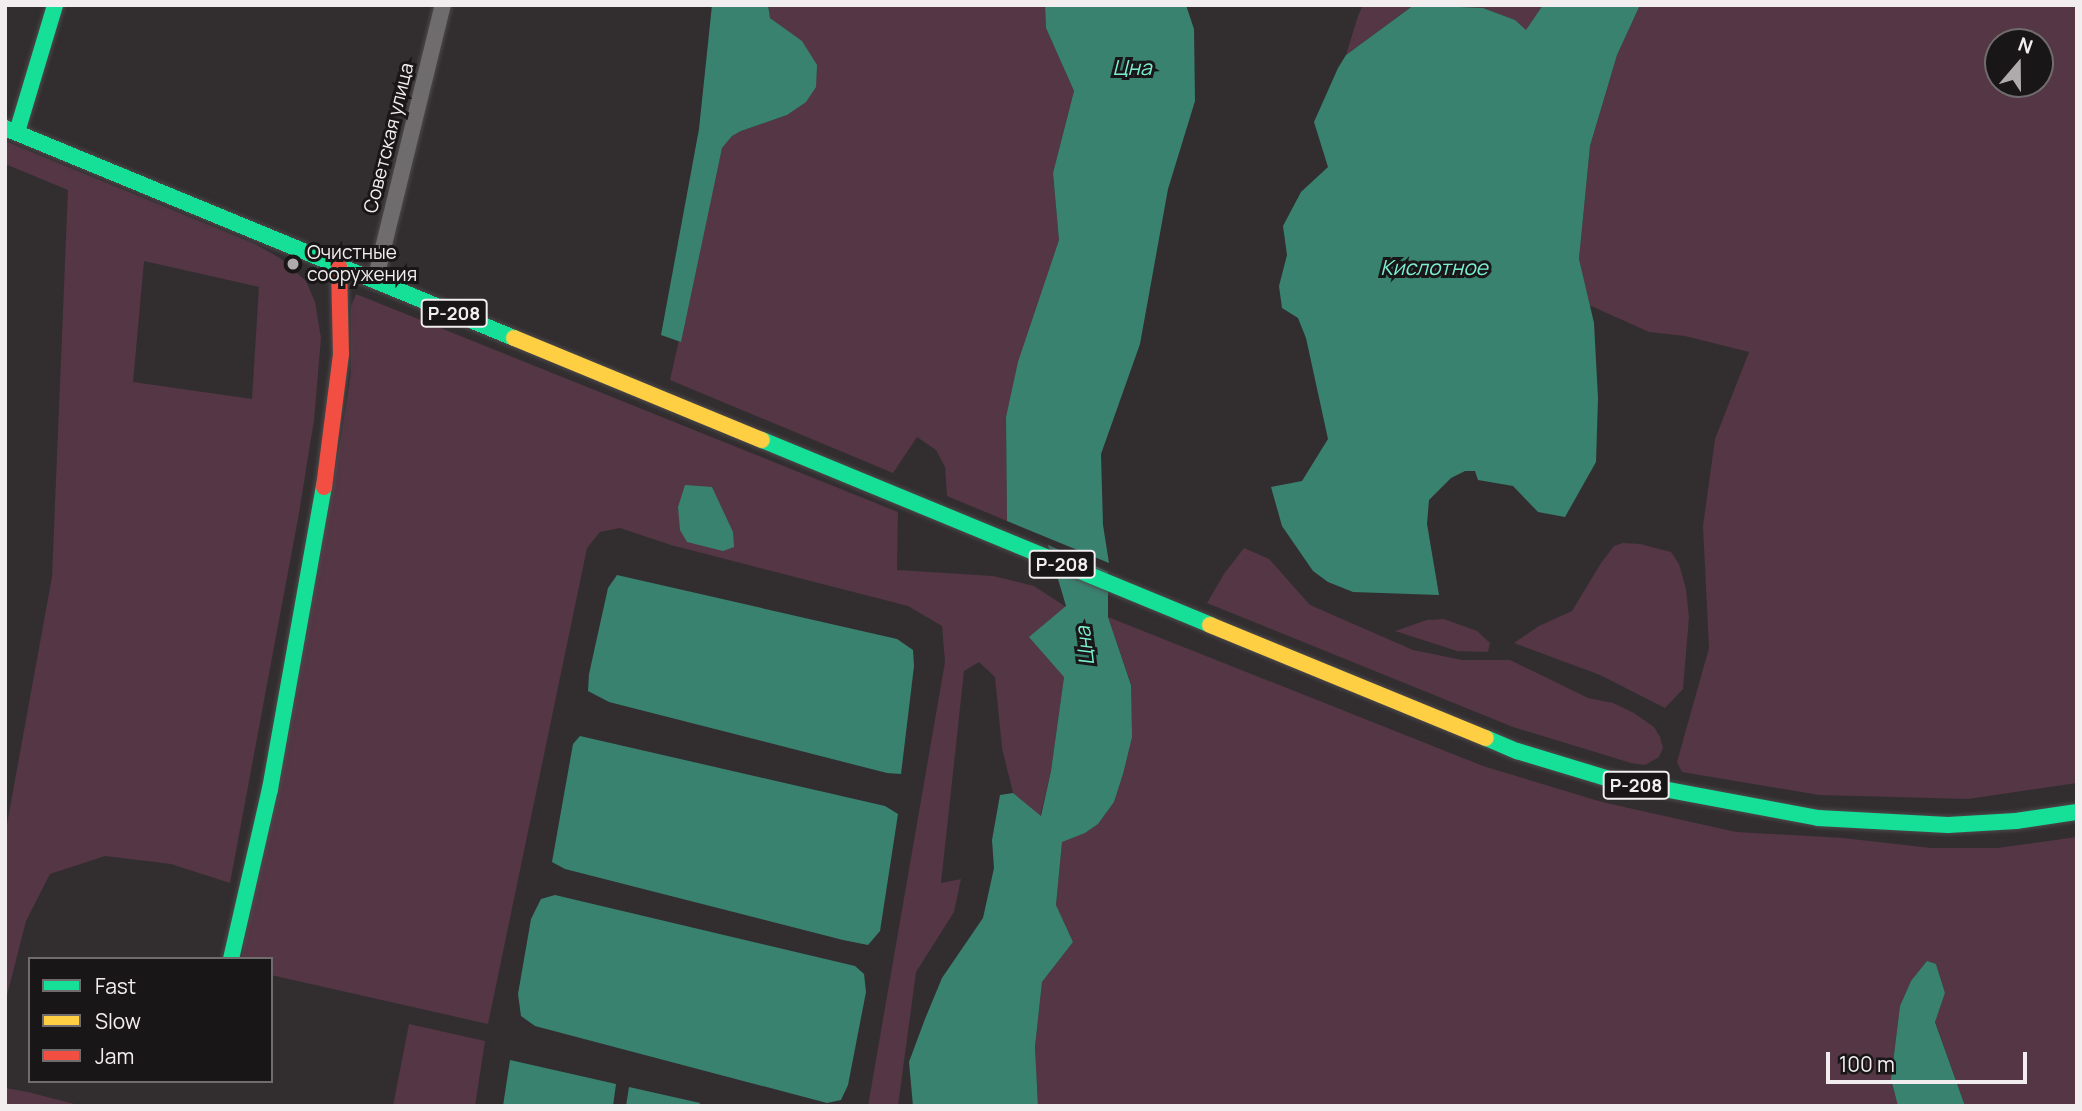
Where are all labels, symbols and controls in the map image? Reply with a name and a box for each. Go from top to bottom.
north arrow [1984,28,2054,98]
text: N [2015,31,2036,60]
water label: Цна [1112,54,1152,80]
street label: Советская улица [359,61,419,215]
place label: Очистные сооружения [307,242,417,286]
water label: Кислотное [1380,254,1488,280]
marker: Очистные сооружения [285,256,301,272]
road number: Р-208 [419,298,489,328]
road number: Р-208 [1027,550,1097,578]
water label: Цна [1069,625,1099,667]
road number: Р-208 [1601,770,1671,800]
legend [28,957,273,1083]
text: Fast [95,972,136,1000]
text: Slow [95,1007,141,1035]
scale bar [1830,1038,2031,1082]
text: Jam [95,1042,134,1070]
text: 100 m [1839,1050,1895,1078]

